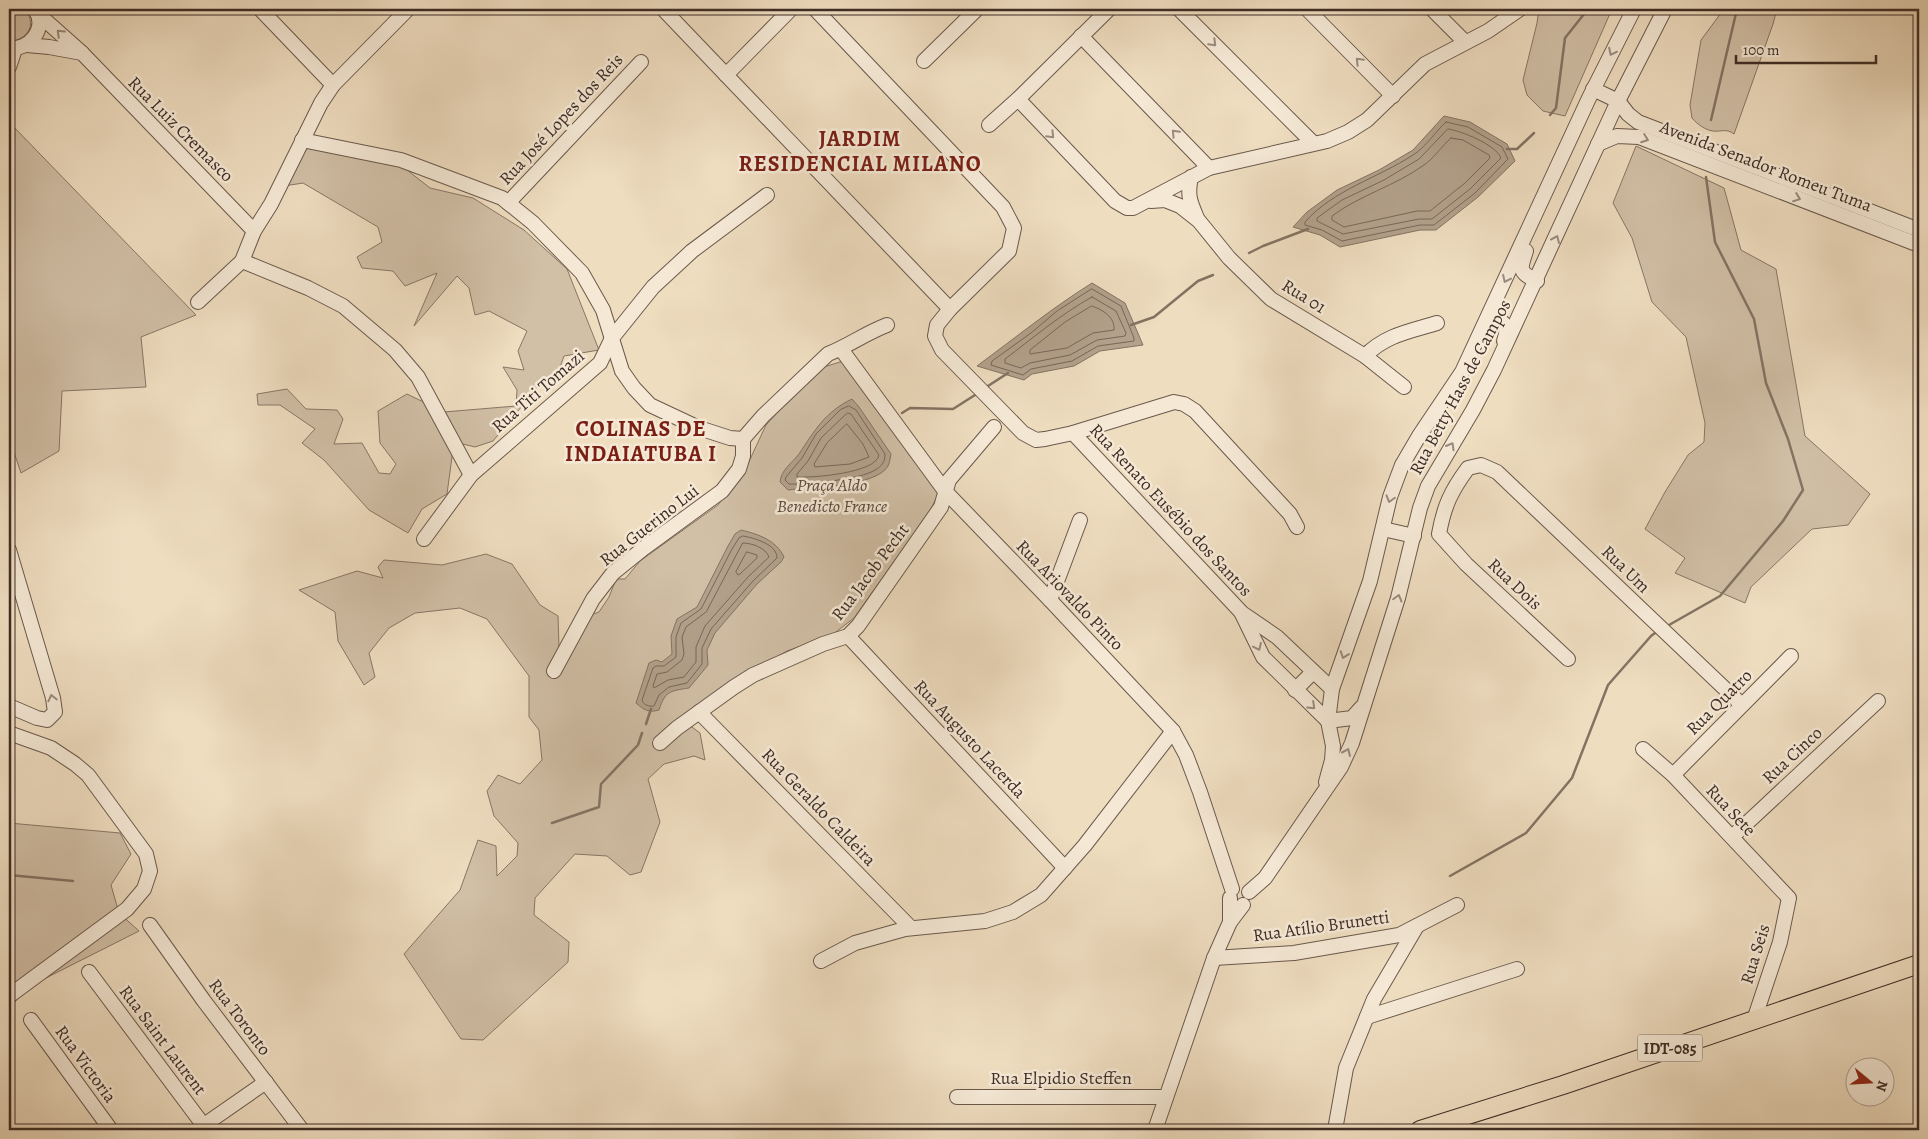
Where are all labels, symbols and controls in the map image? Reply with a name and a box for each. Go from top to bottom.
one-way arrow [57,30,66,39]
scale bar [1736,32,1876,64]
one-way arrow [1207,37,1216,46]
text: 100 m [1743,40,1780,60]
one-way arrow [1608,47,1618,56]
street label: Rua José Lopes dos Reis [494,48,628,190]
one-way arrow [1355,58,1364,67]
street label: Rua Luiz Cremasco [123,71,239,187]
street label: Avenida Senador Romeu Tuma [1656,114,1876,218]
district label: JARDIM RESIDENCIAL MILANO [738,124,982,179]
one-way arrow [1045,129,1054,138]
one-way arrow [1172,130,1181,139]
one-way arrow [1640,133,1649,143]
one-way arrow [1792,192,1800,202]
one-way arrow [1549,235,1560,244]
street label: Rua 01 [1277,273,1331,319]
one-way arrow [1502,274,1512,283]
street label: Rua Betty Hass de Campos [1404,295,1516,479]
street label: Rua Titi Tomazi [487,344,589,438]
district label: COLINAS DE INDAIATUBA I [565,414,717,469]
street label: Rua Renato Eusébio dos Santos [1084,418,1258,602]
one-way arrow [1445,442,1455,451]
park label: Praça Aldo Benedicto France [777,473,888,518]
street label: Rua Guerino Lui [594,479,704,571]
one-way arrow [1385,494,1395,503]
street label: Rua Jacob Pecht [826,519,914,625]
street label: Rua Ariovaldo Pinto [1011,534,1129,656]
street label: Rua Um [1596,540,1656,598]
street label: Rua Dois [1483,553,1547,615]
one-way arrow [1392,594,1403,603]
one-way arrow [1252,642,1262,651]
one-way arrow [1340,650,1350,658]
street label: Rua Quatro [1681,664,1757,740]
street label: Rua Augusto Lacerda [909,674,1032,804]
one-way arrow [47,693,58,702]
one-way arrow [1306,700,1315,709]
street label: Rua Cinco [1757,721,1827,789]
street label: Rua Geraldo Caldeira [756,743,882,872]
one-way arrow [1341,748,1352,757]
street label: Rua Sete [1701,779,1761,841]
street label: Rua Atílio Brunetti [1251,905,1391,947]
street label: Rua Seis [1735,921,1775,987]
street label: Rua Toronto [203,974,277,1060]
street label: Rua Saint Laurent [114,980,212,1100]
street label: Rua Victoria [50,1020,123,1108]
road number: IDT-085 [1638,1034,1702,1062]
north arrow [1846,1056,1896,1106]
street label: Rua Elpidio Steffen [990,1066,1132,1090]
text: N [1871,1078,1892,1094]

